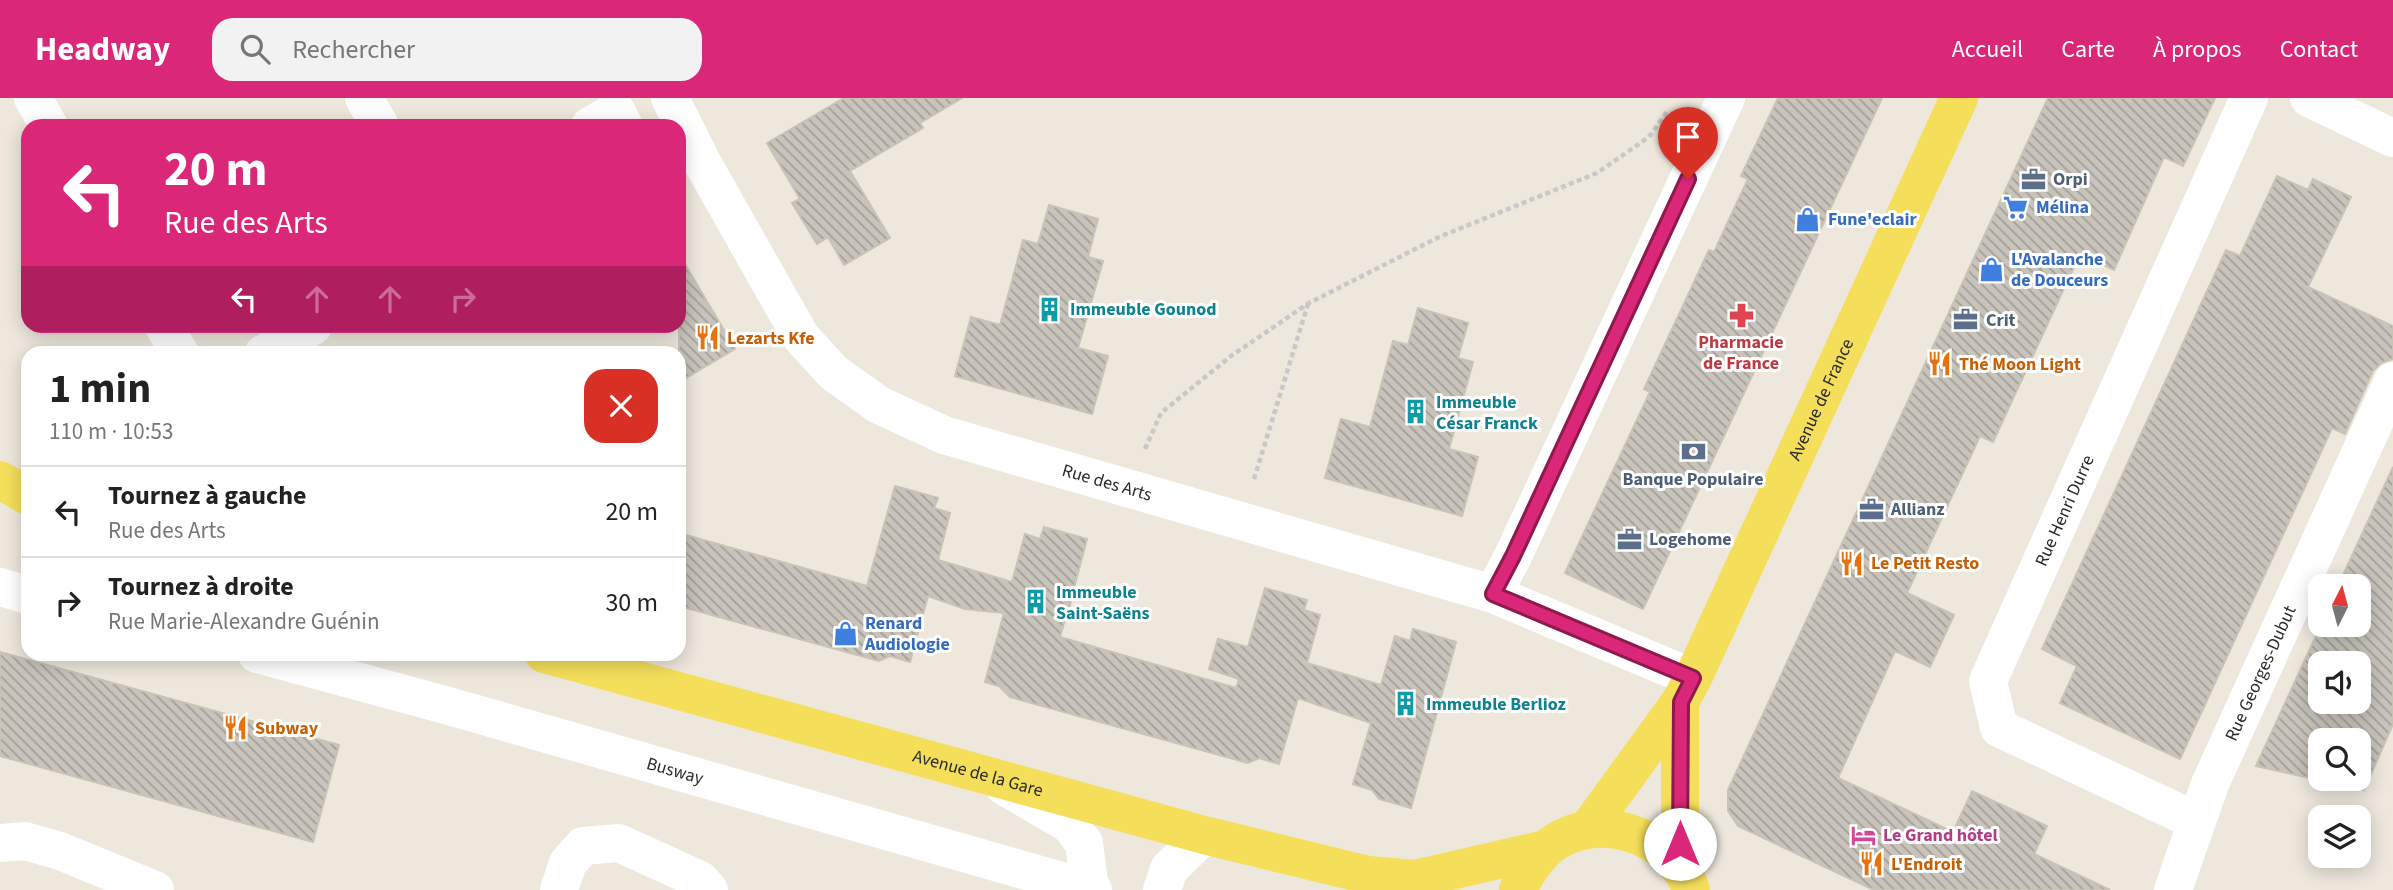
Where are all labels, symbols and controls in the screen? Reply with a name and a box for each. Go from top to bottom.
search box [212,18,702,81]
text: Headway [35,26,170,73]
icon: search [236,30,274,68]
text: Rechercher [292,31,415,68]
text: Accueil [1952,32,2023,67]
text: Carte [2061,32,2115,67]
text: À propos [2153,32,2242,67]
text: Contact [2280,32,2358,67]
pin [1658,107,1718,179]
icon: arrive [1669,118,1707,156]
text: 20 m [164,135,268,205]
icon: left [49,147,140,238]
office icon: Orpi [2019,165,2047,193]
place label: Orpi [2053,167,2088,192]
supermarket icon: Mélina [2002,193,2030,221]
place label: Mélina [2036,195,2089,220]
text: Rue des Arts [164,200,328,246]
shop icon: Fune'eclair [1794,205,1822,233]
place label: Fune'eclair [1828,207,1917,232]
place label: L'Avalanche de Douceurs [2011,247,2108,293]
shop icon: L'Avalanche de Douceurs [1977,255,2005,283]
icon: left [225,280,263,318]
icon: ahead [298,280,336,318]
icon: ahead [371,280,409,318]
icon: right [444,280,482,318]
building icon: Immeuble Gounod [1036,295,1064,323]
place label: Immeuble Gounod [1070,297,1217,322]
pharmacy icon: Pharmacie de France [1727,301,1755,329]
office icon: Crit [1952,306,1980,334]
place label: Crit [1986,308,2016,333]
restaurant icon: Lezarts Kfe [693,324,721,352]
place label: Lezarts Kfe [727,326,815,351]
place label: Pharmacie de France [1698,330,1784,376]
street label: Avenue de France [1782,334,1860,465]
restaurant icon: Thé Moon Light [1925,350,1953,378]
place label: Thé Moon Light [1959,352,2081,377]
text: 1 min [49,359,151,419]
button: close [584,369,658,443]
place label: Immeuble César Franck [1436,390,1538,436]
building icon: Immeuble César Franck [1402,398,1430,426]
text: 110 m · 10:53 [49,415,173,448]
bank icon: Banque Populaire [1679,438,1707,466]
street label: Rue Henri Durre [2029,451,2101,570]
street label: Rue des Arts [1059,458,1155,508]
place label: Banque Populaire [1623,467,1763,492]
text: Tournez à gauche [108,477,307,514]
icon: left [49,493,87,531]
text: 20 m [605,493,658,530]
office icon: Allianz [1857,495,1885,523]
place label: Allianz [1890,497,1945,522]
text: Rue des Arts [108,514,226,547]
office icon: Logehome [1615,525,1643,553]
place label: Logehome [1649,527,1732,552]
restaurant icon: Le Petit Resto [1837,549,1865,577]
place label: Le Petit Resto [1871,551,1979,576]
text: Tournez à droite [108,568,294,605]
north arrow [2308,574,2371,637]
map controls [2308,574,2371,868]
place label: Immeuble Saint-Saëns [1056,580,1150,626]
icon: right [49,584,87,622]
text: 30 m [605,584,658,621]
building icon: Immeuble Saint-Saëns [1022,588,1050,616]
street label: Rue Georges-Dubut [2219,602,2302,745]
text: Rue Marie-Alexandre Guénin [108,605,380,638]
place label: Renard Audiologie [864,611,950,657]
shop icon: Renard Audiologie [831,619,859,647]
button: sound [2308,651,2371,714]
building icon: Immeuble Berlioz [1392,690,1420,718]
place label: Immeuble Berlioz [1426,692,1566,717]
restaurant icon: Subway [221,714,249,742]
place label: Subway [255,716,319,741]
button: search [2308,728,2371,791]
street label: Avenue de la Gare [910,744,1046,803]
street label: Busway [643,751,707,791]
button: layers [2308,805,2371,868]
position arrow [1643,807,1717,881]
hotel icon: Le Grand hôtel [1849,821,1877,849]
place label: Le Grand hôtel [1883,823,1998,848]
restaurant icon: L'Endroit [1857,850,1885,878]
place label: L'Endroit [1891,852,1963,877]

